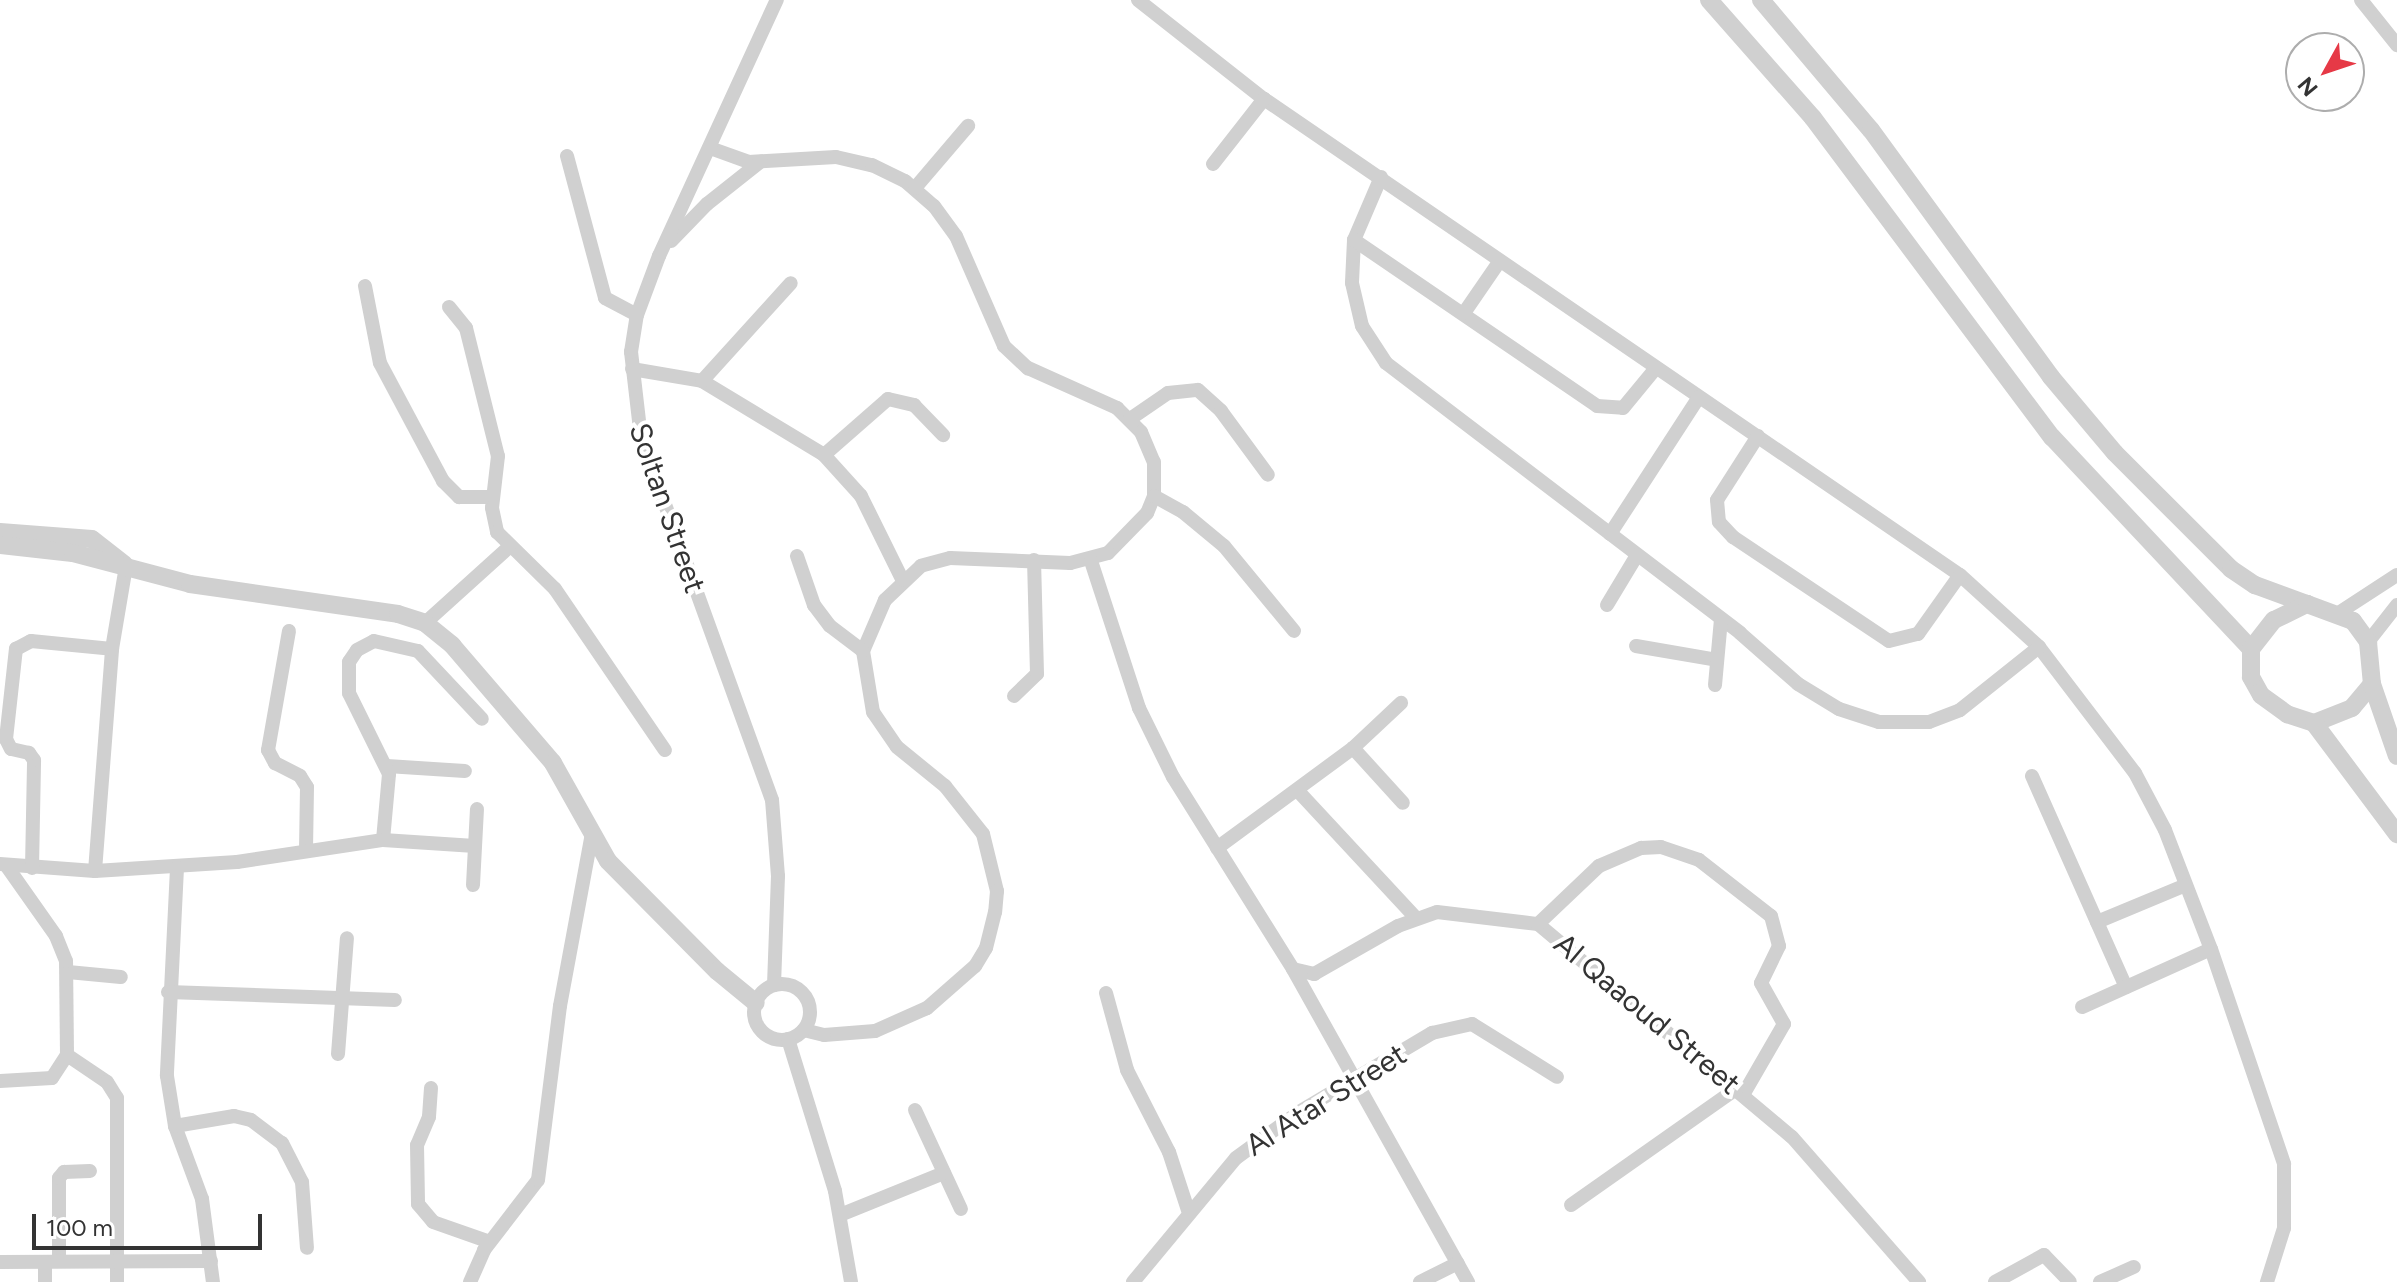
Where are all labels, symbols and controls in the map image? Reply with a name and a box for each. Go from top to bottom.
north arrow [2285,32,2365,112]
text: N [2292,71,2324,102]
street label: Soltan Street [621,418,713,598]
street label: Al Qaaoud Street [1547,926,1747,1102]
street label: Al Atar Street [1239,1036,1413,1164]
scale bar [36,1198,266,1248]
text: 100 m [46,1213,113,1242]

